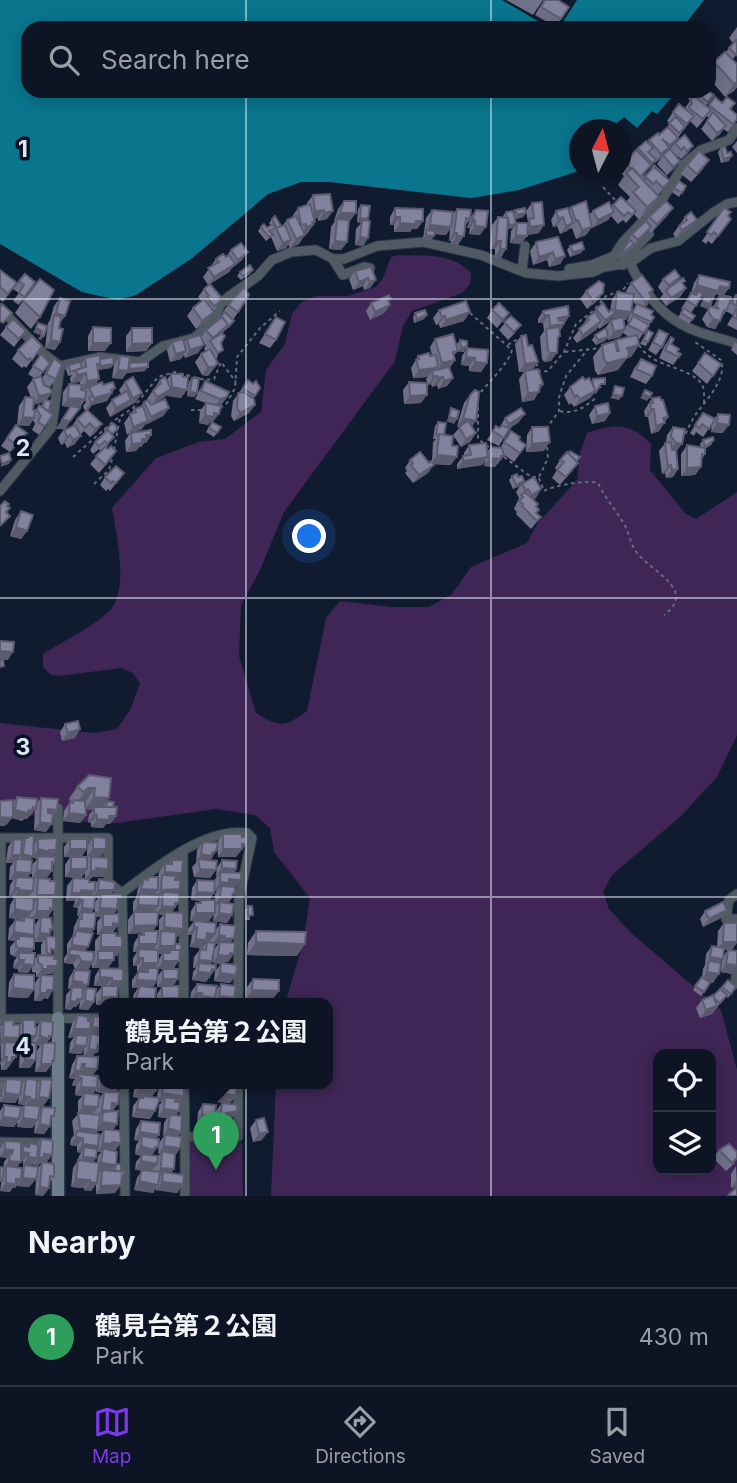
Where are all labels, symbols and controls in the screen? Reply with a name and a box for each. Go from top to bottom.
search box [21,21,716,98]
icon: search [45,41,83,79]
text: Search here [101,44,250,75]
north arrow [569,119,632,182]
text: 1 [18,135,28,163]
text: 2 [16,434,30,462]
your location [292,519,326,553]
text: 3 [16,733,30,761]
popup [99,998,333,1089]
text: 鶴見台第２公園 [125,1016,307,1047]
text: 4 [15,1032,31,1060]
text: Park [125,1048,174,1076]
map controls [653,1049,716,1175]
button: locate [653,1049,716,1112]
pin: 1 [193,1112,239,1170]
button: layers [653,1112,716,1175]
text: Nearby [28,1224,136,1260]
text: 鶴見台第２公園 [95,1310,277,1341]
text: 1 [46,1323,56,1351]
text: 430 m [639,1323,709,1351]
text: Park [95,1342,144,1370]
tab: Map [92,1403,131,1468]
tab: Directions [315,1403,406,1468]
tab: Saved [589,1403,645,1468]

